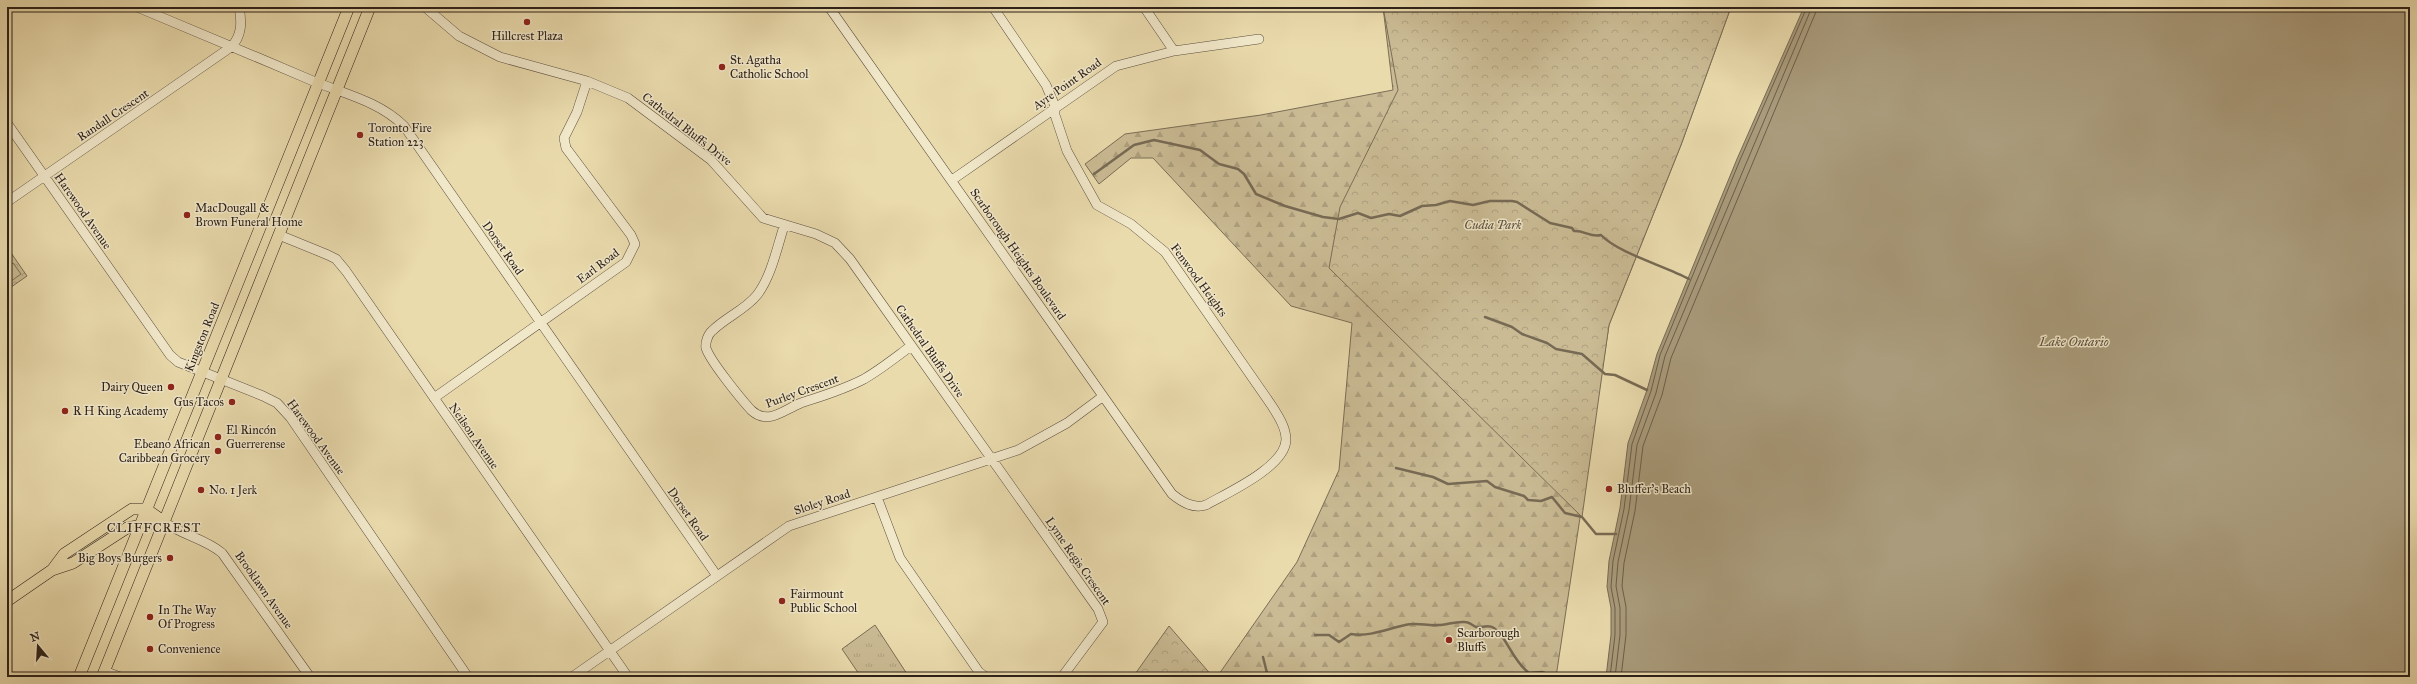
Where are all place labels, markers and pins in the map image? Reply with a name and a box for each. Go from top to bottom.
marker: Hillcrest Plaza [522,17,532,27]
place label: Hillcrest Plaza [491,29,564,43]
place label: St. Agatha Catholic School [730,53,809,81]
marker: St. Agatha Catholic School [717,62,727,72]
place label: Toronto Fire Station 223 [368,121,432,149]
marker: Toronto Fire Station 223 [355,130,365,140]
place label: MacDougall & Brown Funeral Home [195,201,303,229]
marker: MacDougall & Brown Funeral Home [182,210,192,220]
place label: Dairy Queen [101,380,163,394]
marker: Dairy Queen [166,382,176,392]
place label: Gus Tacos [174,395,224,409]
marker: Gus Tacos [227,397,237,407]
place label: R H King Academy [73,404,169,419]
marker: R H King Academy [60,406,70,416]
place label: El Rincón Guerrerense [226,423,285,451]
marker: El Rincón Guerrerense [213,432,223,442]
place label: Ebeano African Caribbean Grocery [119,437,210,465]
marker: Ebeano African Caribbean Grocery [213,446,223,456]
place label: Bluffer's Beach [1617,482,1691,496]
place label: No. 1 Jerk [209,483,258,498]
marker: Bluffer's Beach [1604,484,1614,494]
marker: No. 1 Jerk [196,485,206,495]
place label: Big Boys Burgers [78,551,162,566]
marker: Big Boys Burgers [165,553,175,563]
place label: Fairmount Public School [790,587,858,615]
marker: Fairmount Public School [777,596,787,606]
place label: In The Way Of Progress [158,603,216,632]
marker: In The Way Of Progress [145,612,155,622]
place label: Scarborough Bluffs [1457,626,1520,654]
marker: Scarborough Bluffs [1444,635,1454,645]
place label: Convenience [158,642,221,656]
marker: Convenience [145,644,155,654]

